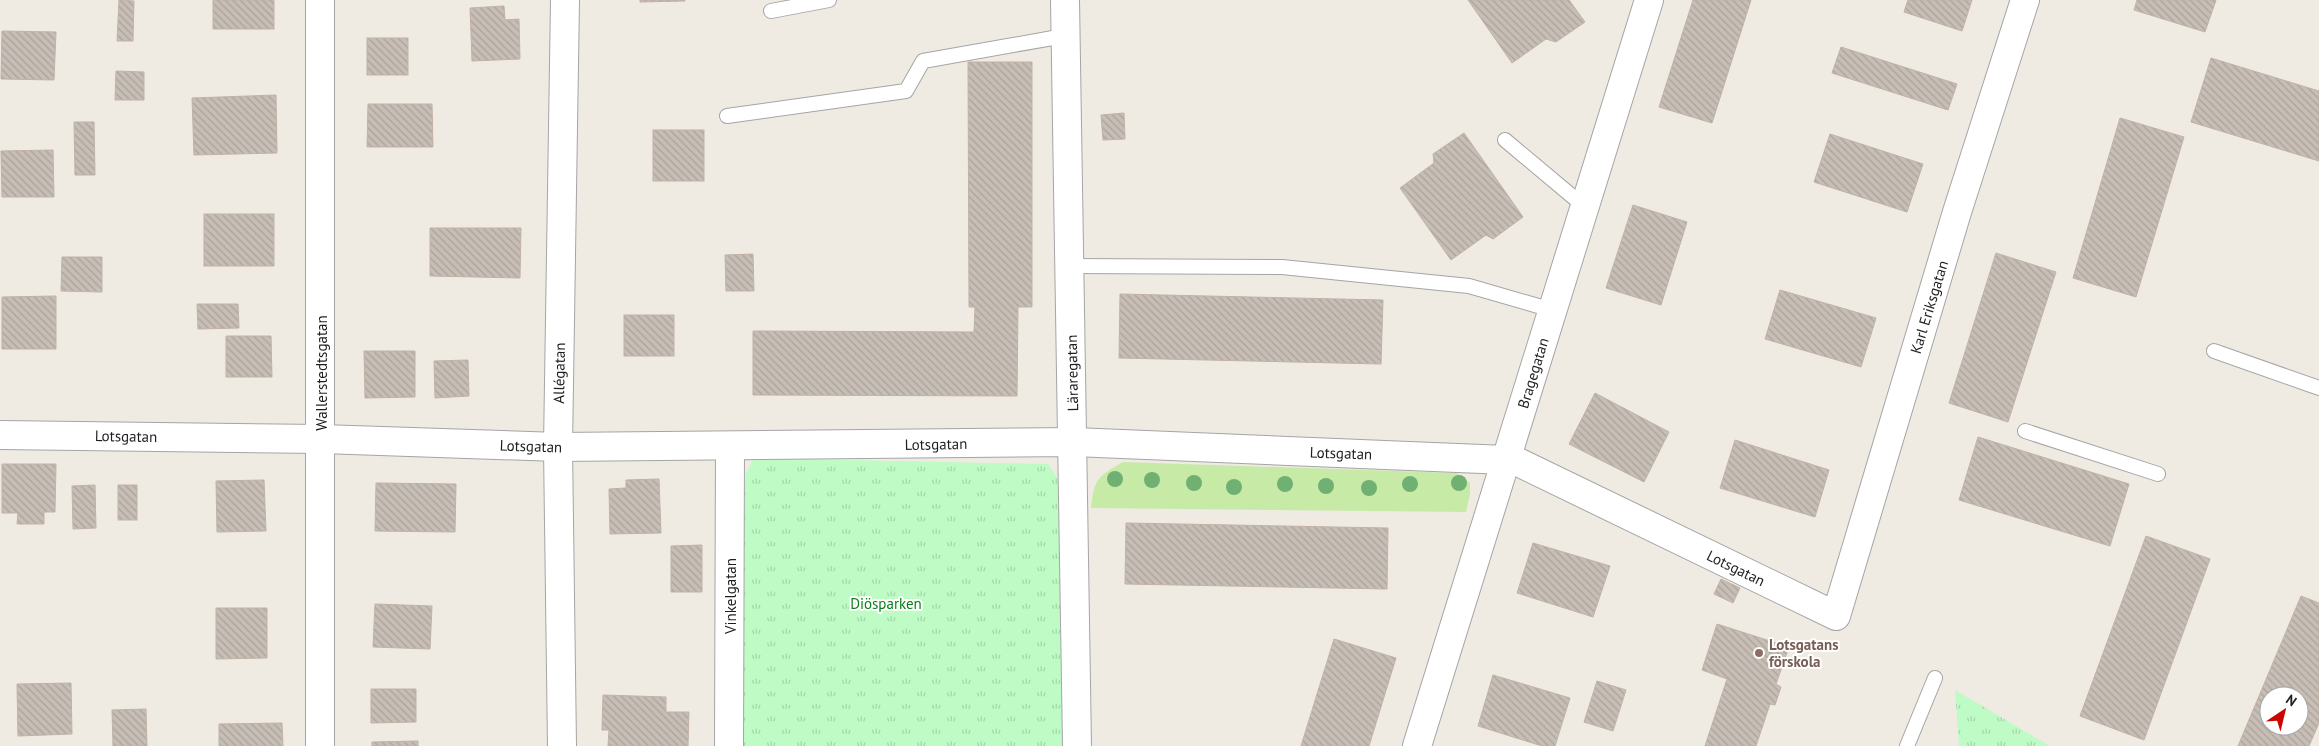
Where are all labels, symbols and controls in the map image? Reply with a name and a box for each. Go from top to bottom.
street label: Karl Eriksgatan [1906,258,1952,356]
street label: Wallerstedtsgatan [312,315,331,431]
street label: Läraregatan [1062,335,1082,411]
street label: Bragegatan [1513,335,1553,411]
street label: Allégatan [549,342,569,404]
street label: Lotsgatan [95,426,157,446]
street label: Lotsgatan [905,434,967,454]
street label: Lotsgatan [499,435,563,457]
street label: Lotsgatan [1309,442,1373,464]
street label: Lotsgatan [1704,546,1768,590]
street label: Vinkelgatan [721,558,740,635]
park label: Diösparken [850,594,922,613]
place label: Lotsgatans förskola [1769,635,1838,671]
marker: Lotsgatans förskola [1753,647,1765,659]
north arrow [2259,686,2309,736]
text: N [2283,690,2300,710]

